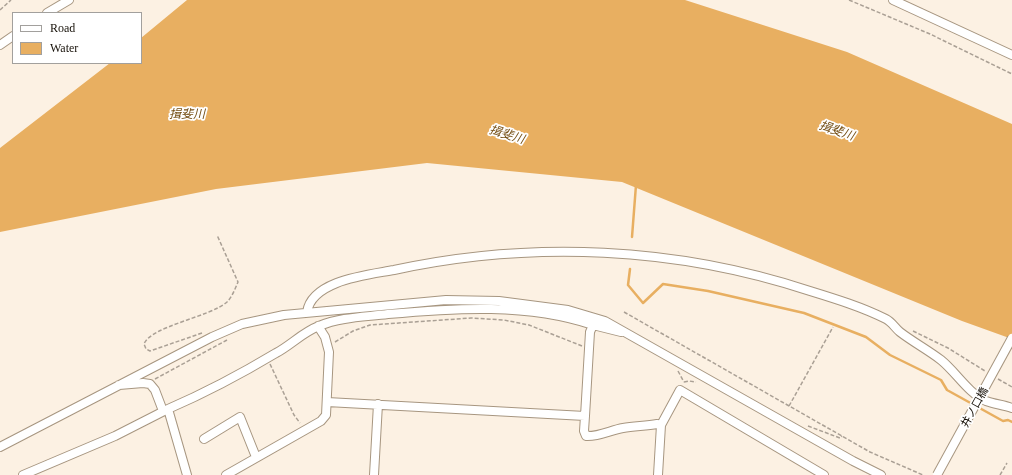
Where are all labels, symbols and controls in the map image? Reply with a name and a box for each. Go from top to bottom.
legend [12,12,142,64]
text: Road [50,21,75,35]
text: Water [50,41,78,55]
water label: 揖斐川 [169,106,205,120]
water label: 揖斐川 [818,117,856,143]
water label: 揖斐川 [488,122,526,146]
street label: 井ノ口橋 [958,385,990,429]

